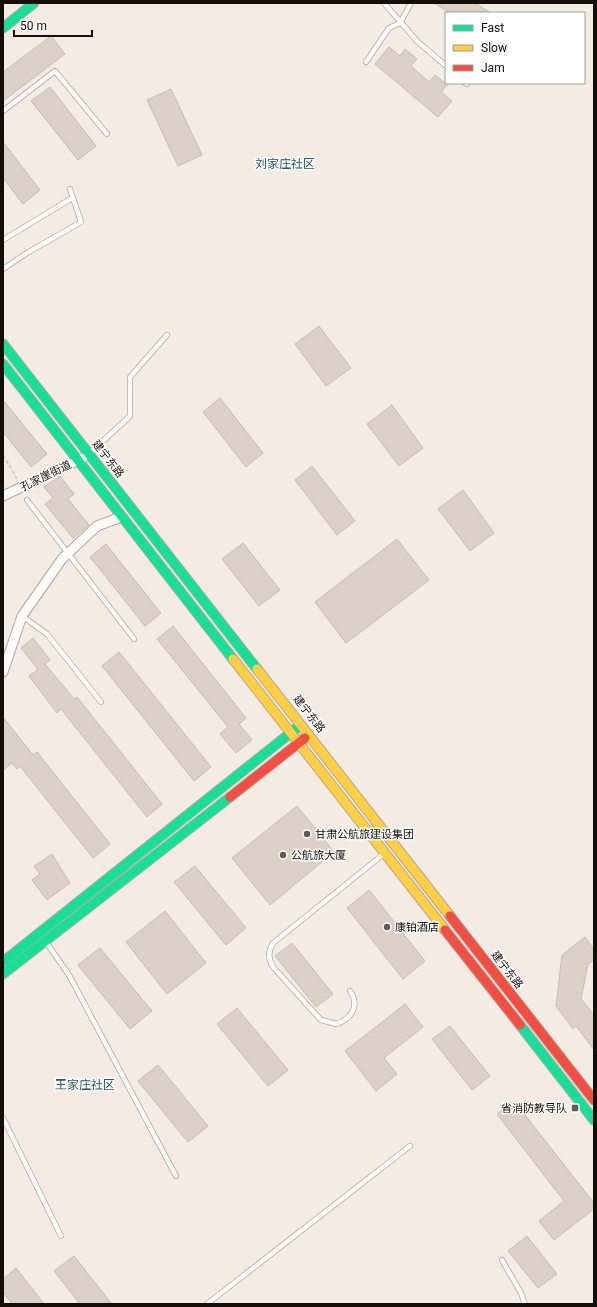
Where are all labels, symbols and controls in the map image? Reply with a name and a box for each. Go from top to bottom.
scale bar [14,12,92,38]
legend [445,12,585,84]
text: 50 m [20,19,47,33]
text: Fast [481,21,504,35]
text: Slow [481,41,507,55]
text: Jam [481,61,505,75]
district label: 刘家庄社区 [255,157,315,171]
street label: 建宁东路 [89,438,127,480]
street label: 孔家崖街道 [18,458,74,494]
street label: 建宁东路 [290,693,328,735]
place label: 甘肃公航旅建设集团 [315,828,414,841]
marker: 甘肃公航旅建设集团 [302,829,312,839]
place label: 公航旅大厦 [291,849,346,862]
marker: 公航旅大厦 [278,850,288,860]
place label: 康铂酒店 [395,921,439,934]
marker: 康铂酒店 [382,922,392,932]
street label: 建宁东路 [488,949,526,991]
district label: 王家庄社区 [55,1078,115,1092]
place label: 省消防教导队 [501,1102,567,1115]
marker: 省消防教导队 [570,1103,580,1113]

